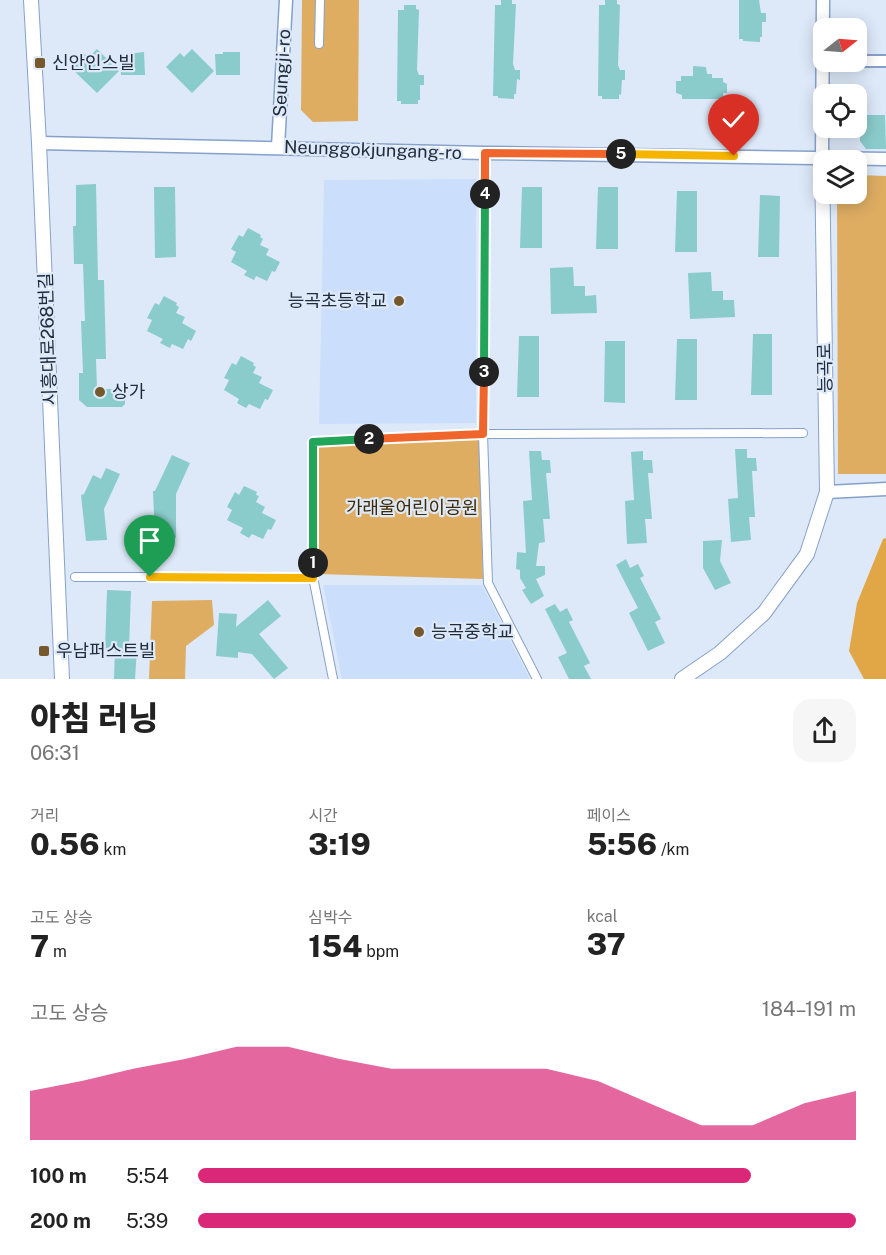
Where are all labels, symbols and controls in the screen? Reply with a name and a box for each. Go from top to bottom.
north arrow [813,18,867,72]
map controls [813,18,867,204]
street label: Seungji-ro [269,28,294,118]
place label: 신안인스빌 [52,52,135,73]
marker: 신안인스빌 [33,56,47,70]
button: locate [813,84,867,138]
pin [708,94,759,156]
icon: check [717,103,750,136]
street label: Neunggokjungang-ro [284,136,462,163]
pin: 5 [606,139,636,169]
text: 5 [616,144,626,163]
button: layers [813,150,867,204]
pin: 4 [470,179,500,209]
text: 4 [480,184,490,203]
street label: 시흥대로268번길 [35,272,60,406]
place label: 능곡초등학교 [288,290,387,311]
marker: 능곡초등학교 [392,294,406,308]
street label: 능곡로 [814,343,835,393]
pin: 3 [469,357,499,387]
text: 3 [479,362,489,381]
place label: 상가 [112,381,146,402]
marker: 상가 [93,385,107,399]
pin: 2 [354,424,384,454]
text: 2 [364,429,374,448]
park label: 가래울어린이공원 [346,497,478,518]
pin [124,515,175,577]
icon: arrive [133,524,166,557]
pin: 1 [298,548,328,578]
text: 1 [310,553,316,572]
place label: 능곡중학교 [431,621,514,642]
marker: 능곡중학교 [412,625,426,639]
place label: 우남퍼스트빌 [56,640,155,661]
marker: 우남퍼스트빌 [37,644,51,658]
text: 아침 러닝 [30,699,159,737]
button: share [793,699,856,762]
text: 06:31 [30,741,80,765]
text: 거리 [30,806,59,825]
text: 시간 [308,806,338,825]
text: 페이스 [587,806,631,825]
text: 0.56 [30,826,100,862]
text: 3:19 [308,826,371,862]
text: 5:56 [587,826,657,862]
text: km [100,840,126,859]
text: /km [657,840,689,859]
text: kcal [587,907,618,926]
text: 고도 상승 [30,908,93,927]
text: 심박수 [308,908,353,927]
text: 37 [587,926,626,962]
text: 7 [30,928,49,964]
text: 154 [308,928,362,964]
text: m [49,942,67,961]
text: bpm [362,942,399,961]
text: 184–191 m [762,997,856,1021]
text: 고도 상승 [30,1001,108,1025]
text: 100 m [30,1164,87,1188]
text: 5:54 [126,1164,169,1188]
text: 200 m [30,1209,91,1233]
text: 5:39 [126,1209,168,1233]

